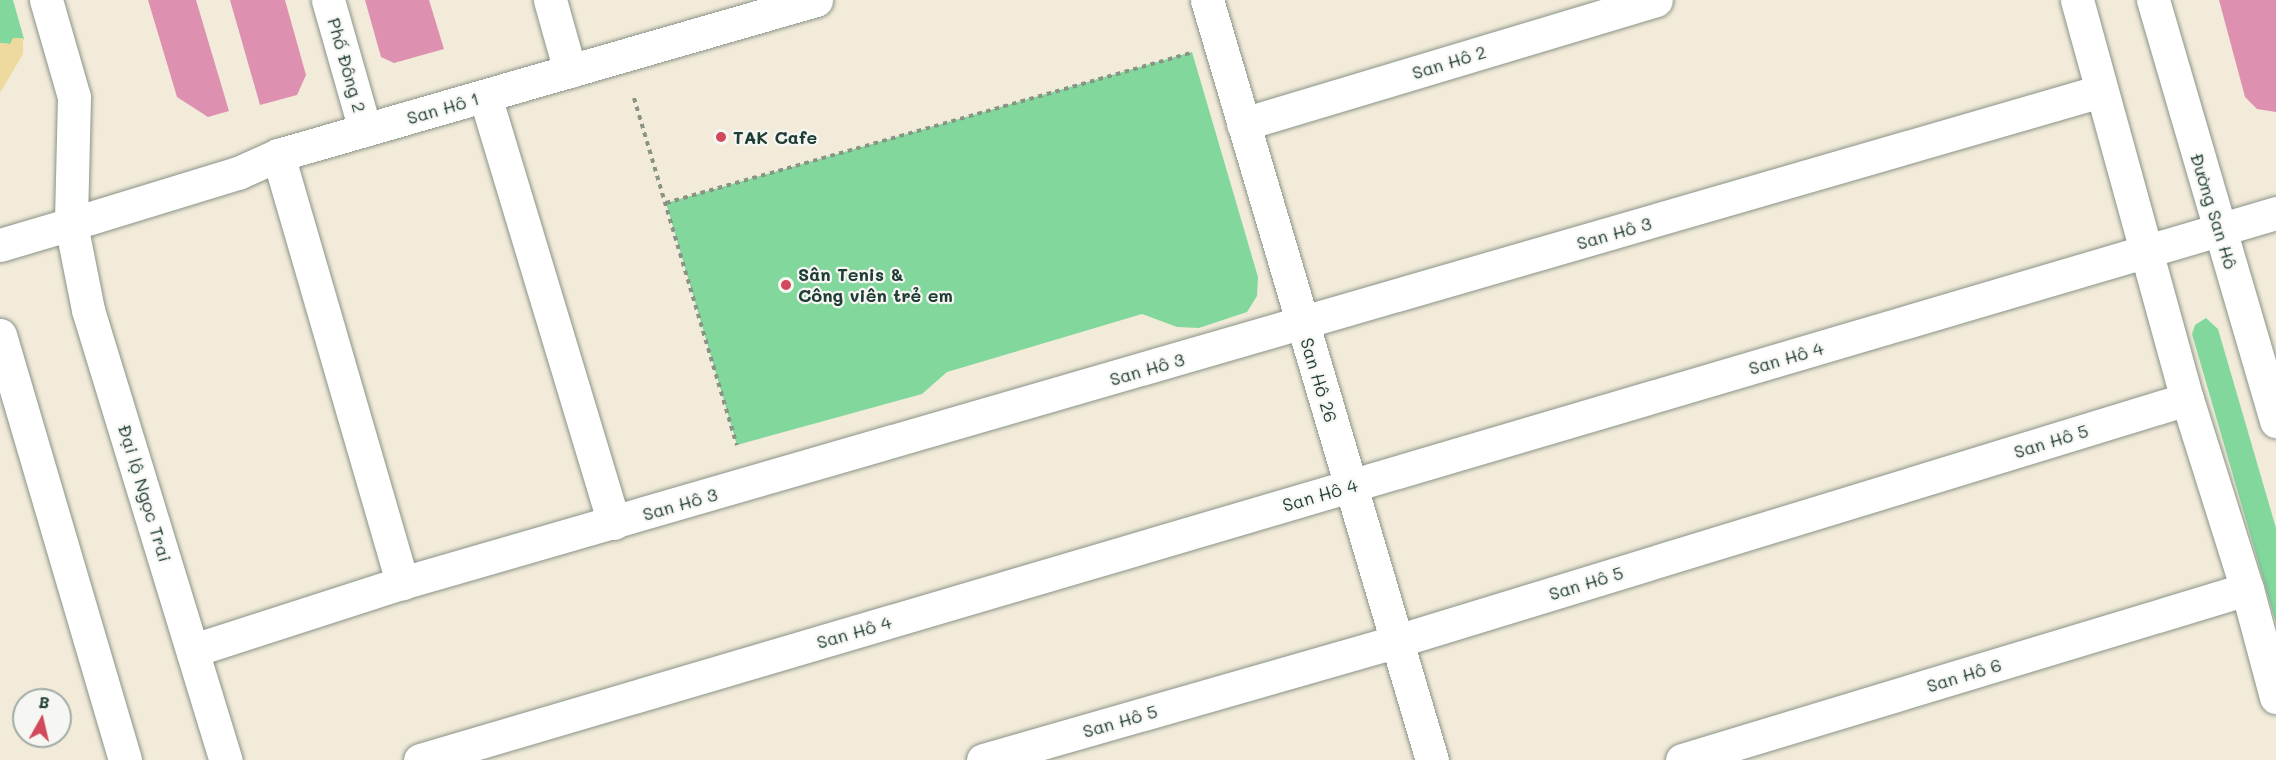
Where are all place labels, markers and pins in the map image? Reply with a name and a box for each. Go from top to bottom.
place label: TAK Cafe [733,126,817,148]
marker: TAK Cafe [714,130,728,144]
place label: Sân Tenis & Công viên trẻ em [798,264,953,306]
marker: Sân Tenis & Công viên trẻ em [779,278,793,292]

